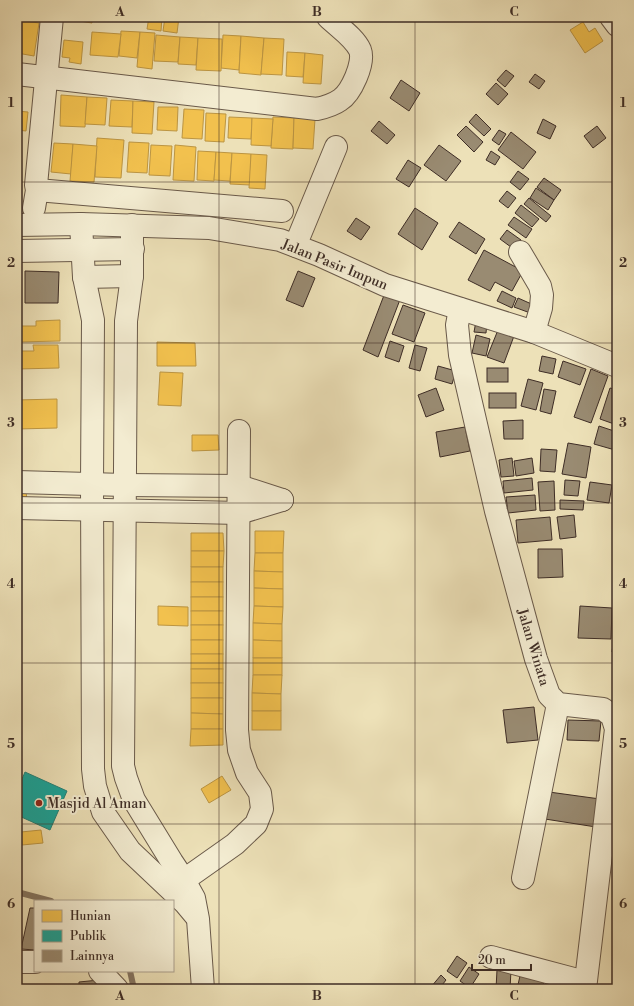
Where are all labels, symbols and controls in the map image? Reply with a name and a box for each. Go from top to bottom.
text: A [114,4,125,20]
text: B [312,4,322,20]
text: C [509,4,519,20]
text: 1 [8,95,15,111]
text: 1 [620,95,627,111]
street label: Jalan Pasir Impun [278,235,391,295]
text: 2 [7,255,15,271]
text: 2 [619,255,627,271]
text: 3 [7,415,15,431]
text: 3 [619,415,627,431]
text: 4 [7,576,16,592]
text: 4 [619,576,628,592]
street label: Jalan Winata [512,605,554,689]
text: 5 [7,736,15,752]
text: 5 [619,736,627,752]
place label: Masjid Al Aman [47,795,147,813]
marker: Masjid Al Aman [34,798,44,808]
text: 6 [7,896,15,912]
text: 6 [619,896,627,912]
legend [34,900,174,972]
text: Hunian [70,909,111,924]
text: Publik [70,929,106,944]
scale bar [472,946,531,972]
text: Lainnya [70,949,115,964]
text: 20 m [478,953,506,968]
text: A [114,988,125,1004]
text: B [312,988,322,1004]
text: C [509,988,519,1004]

